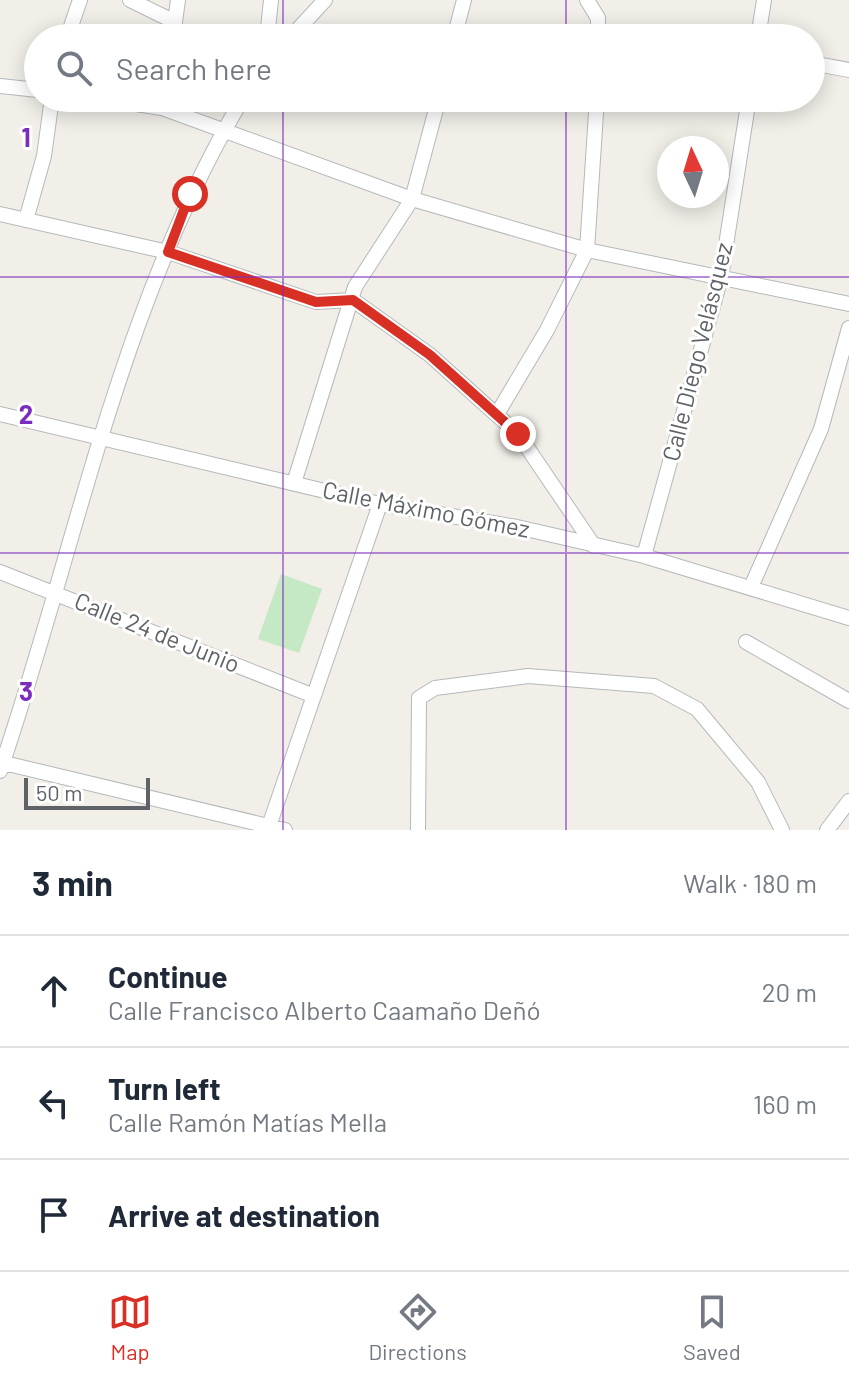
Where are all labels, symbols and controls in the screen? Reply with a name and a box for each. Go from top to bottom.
search box [24,24,825,112]
icon: search [52,46,96,90]
text: Search here [116,50,272,86]
text: 1 [21,121,31,152]
north arrow [657,136,729,208]
route start [172,176,208,212]
street label: Calle Diego Velásquez [655,239,738,464]
text: 2 [19,398,33,429]
route end [500,416,536,452]
street label: Calle Máximo Gómez [320,474,532,543]
street label: Calle 24 de Junio [71,585,244,678]
text: 3 [19,675,33,706]
scale bar [24,774,150,810]
text: 50 m [36,779,82,805]
text: 3 min [32,862,113,903]
text: Walk · 180 m [683,867,817,898]
text: Continue [108,958,228,994]
icon: ahead [32,969,76,1013]
text: 20 m [762,976,817,1007]
text: Calle Francisco Alberto Caamaño Deñó [108,994,541,1025]
text: Turn left [108,1070,221,1106]
icon: left [32,1081,76,1125]
text: 160 m [753,1088,817,1119]
text: Calle Ramón Matías Mella [108,1106,387,1137]
icon: arrive [32,1193,76,1237]
text: Arrive at destination [108,1197,380,1233]
tab: Map [108,1290,152,1364]
tab: Directions [368,1290,467,1364]
tab: Saved [683,1290,741,1364]

